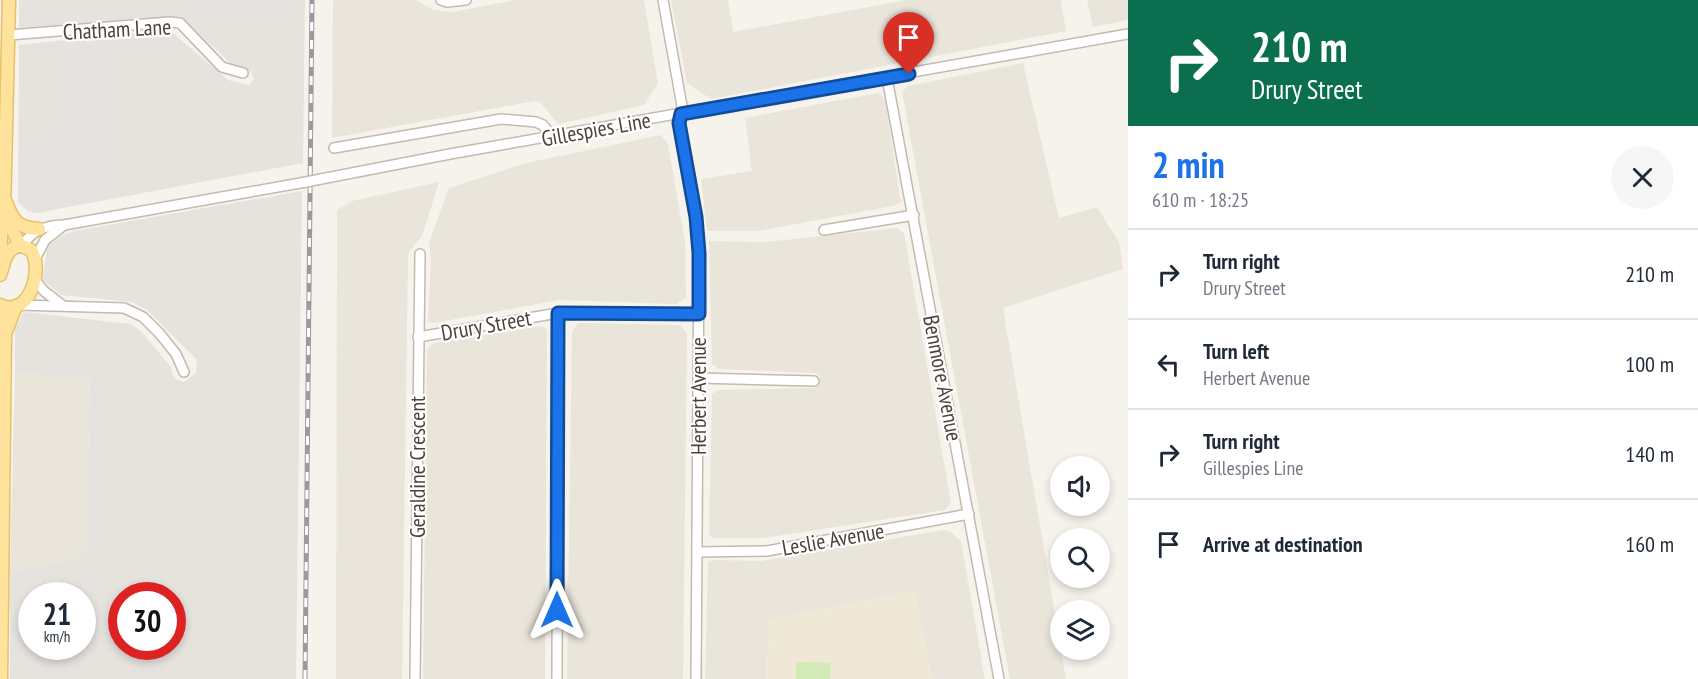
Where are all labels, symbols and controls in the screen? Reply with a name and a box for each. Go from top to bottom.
street label: Chatham Lane [62,12,172,46]
pin [883,12,934,74]
text: 210 m [1251,19,1348,74]
icon: arrive [892,21,925,54]
icon: right [1152,24,1230,102]
text: Drury Street [1251,72,1363,106]
street label: Gillespies Line [539,106,653,152]
text: 2 min [1152,141,1225,188]
button: close [1611,146,1674,209]
text: 610 m · 18:25 [1152,187,1249,213]
text: Turn right [1203,247,1280,275]
icon: right [1152,258,1185,291]
text: 210 m [1625,260,1674,288]
text: Drury Street [1203,275,1286,301]
street label: Drury Street [439,303,533,347]
street label: Benmore Avenue [917,313,969,443]
street label: Herbert Avenue [684,337,712,455]
text: Turn left [1203,337,1269,365]
icon: left [1152,348,1185,381]
text: 100 m [1625,350,1674,378]
text: Herbert Avenue [1203,365,1310,391]
street label: Geraldine Crescent [403,396,431,538]
text: Turn right [1203,427,1280,455]
icon: right [1152,438,1185,471]
text: 140 m [1625,440,1674,468]
text: Gillespies Line [1203,455,1304,481]
map controls [1050,456,1110,660]
button: sound [1050,456,1110,516]
street label: Leslie Avenue [780,516,886,562]
button: search [1050,528,1110,588]
icon: arrive [1152,528,1185,561]
text: Arrive at destination [1203,530,1363,558]
text: 160 m [1625,530,1674,558]
position arrow [525,578,589,642]
speed limit sign: 30 [108,582,186,660]
text: 21 [43,594,71,633]
button: layers [1050,600,1110,660]
text: km/h [44,627,70,646]

